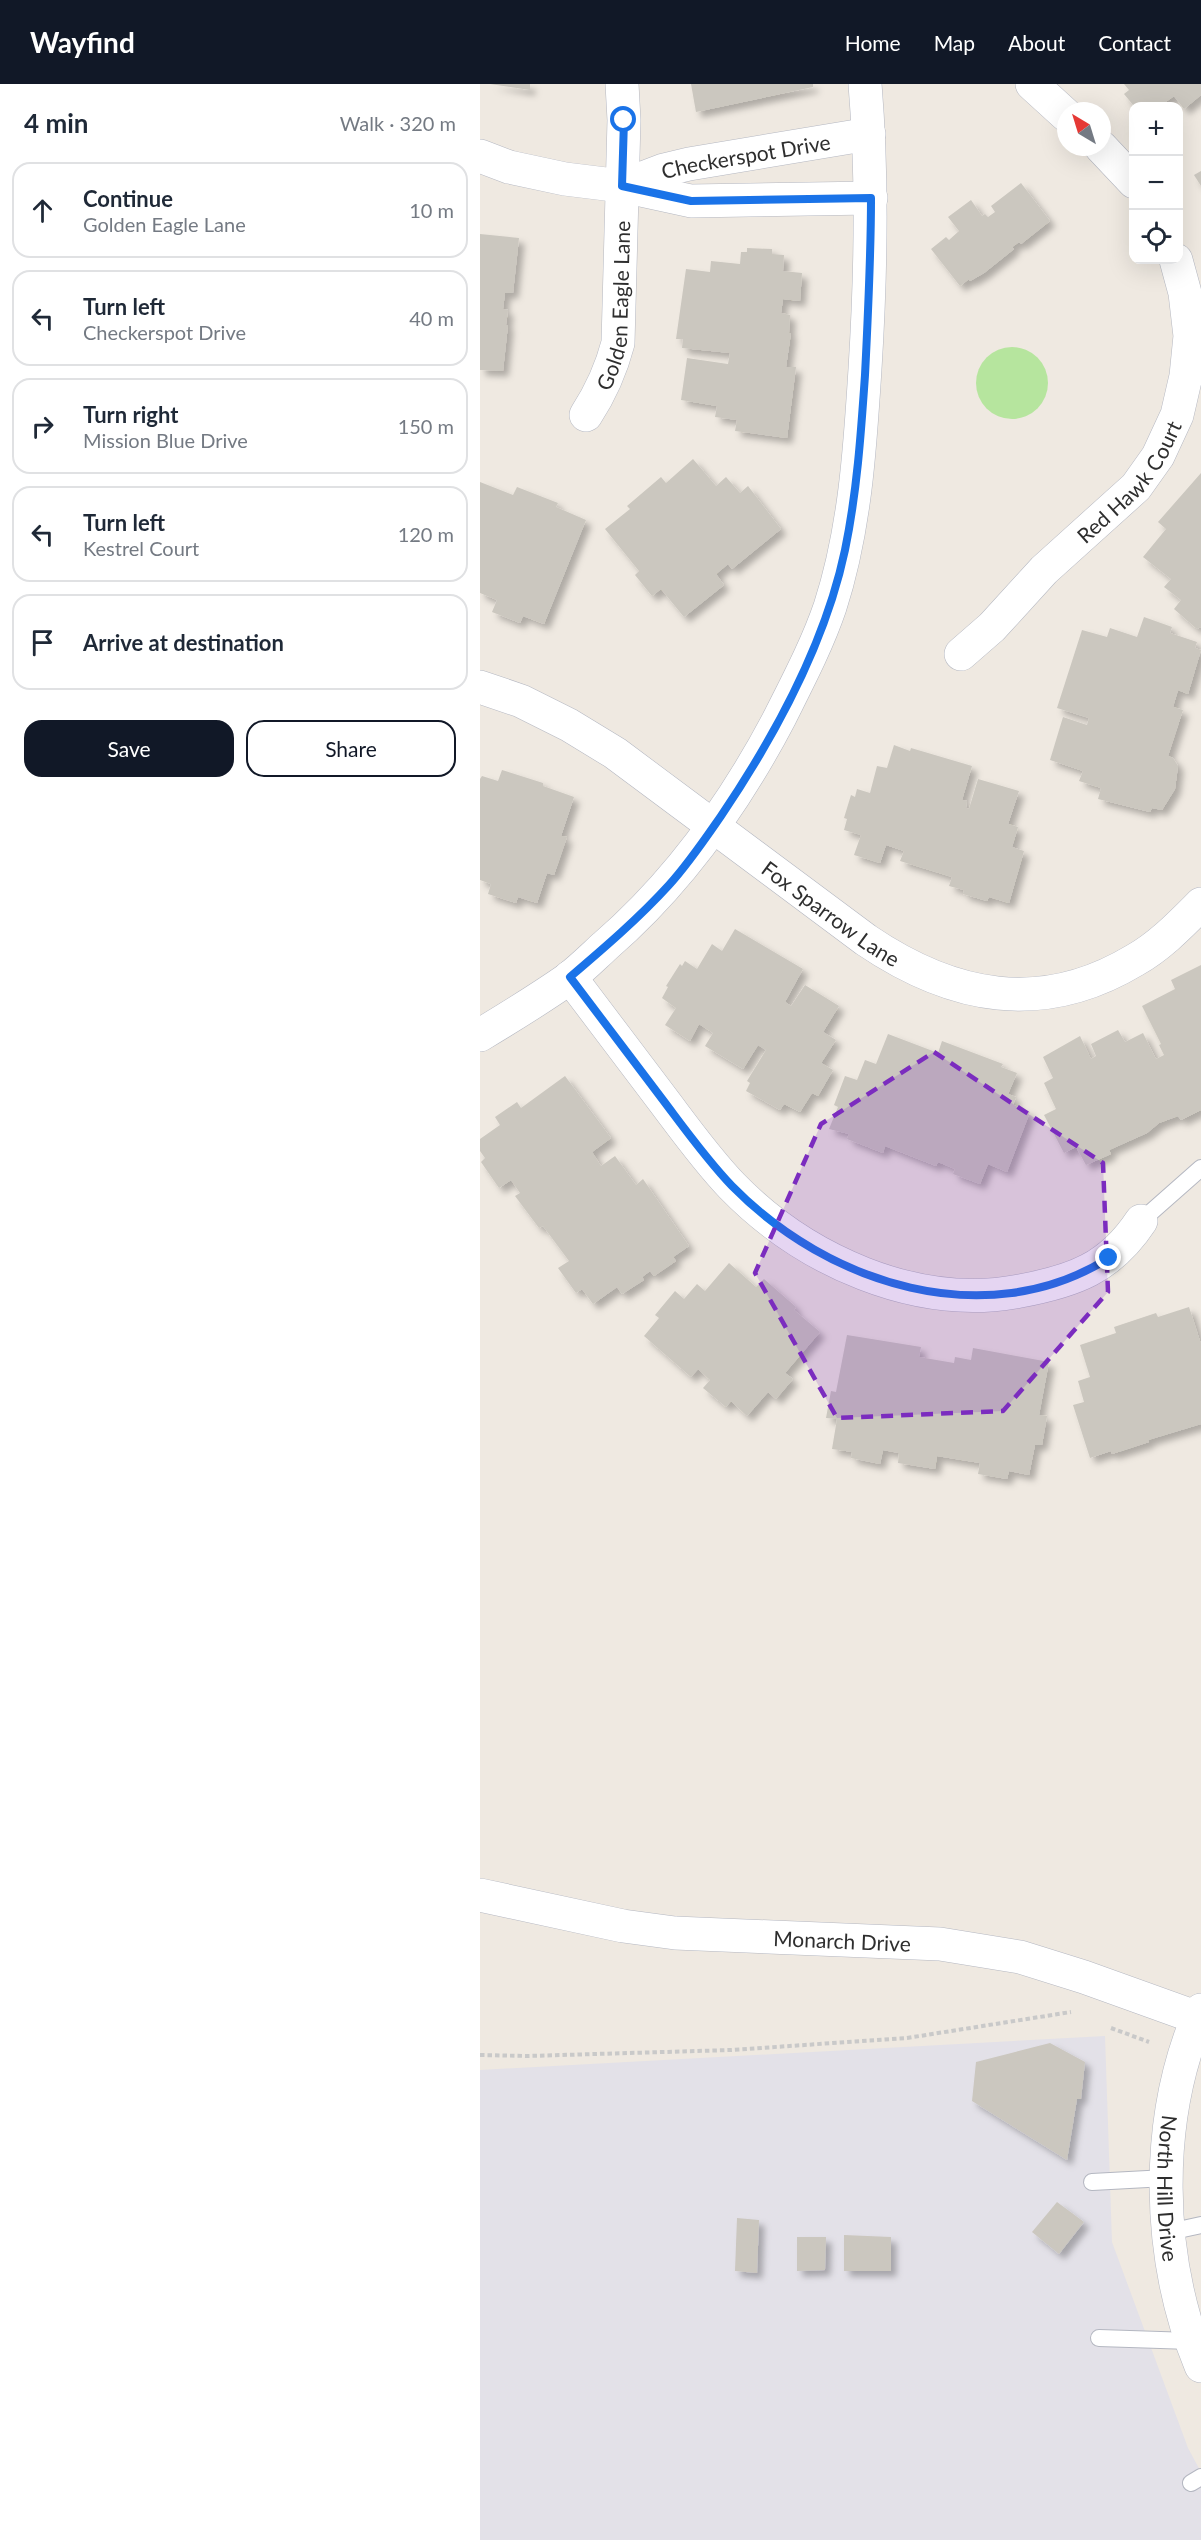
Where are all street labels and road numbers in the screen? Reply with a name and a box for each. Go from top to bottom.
street label: Checkerspot Drive [659,128,832,183]
street label: Golden Eagle Lane [590,220,634,394]
street label: Red Hawk Court [1071,416,1185,547]
street label: Fox Sparrow Lane [758,855,905,971]
street label: Monarch Drive [773,1925,911,1955]
street label: North Hill Drive [1154,2114,1184,2263]

